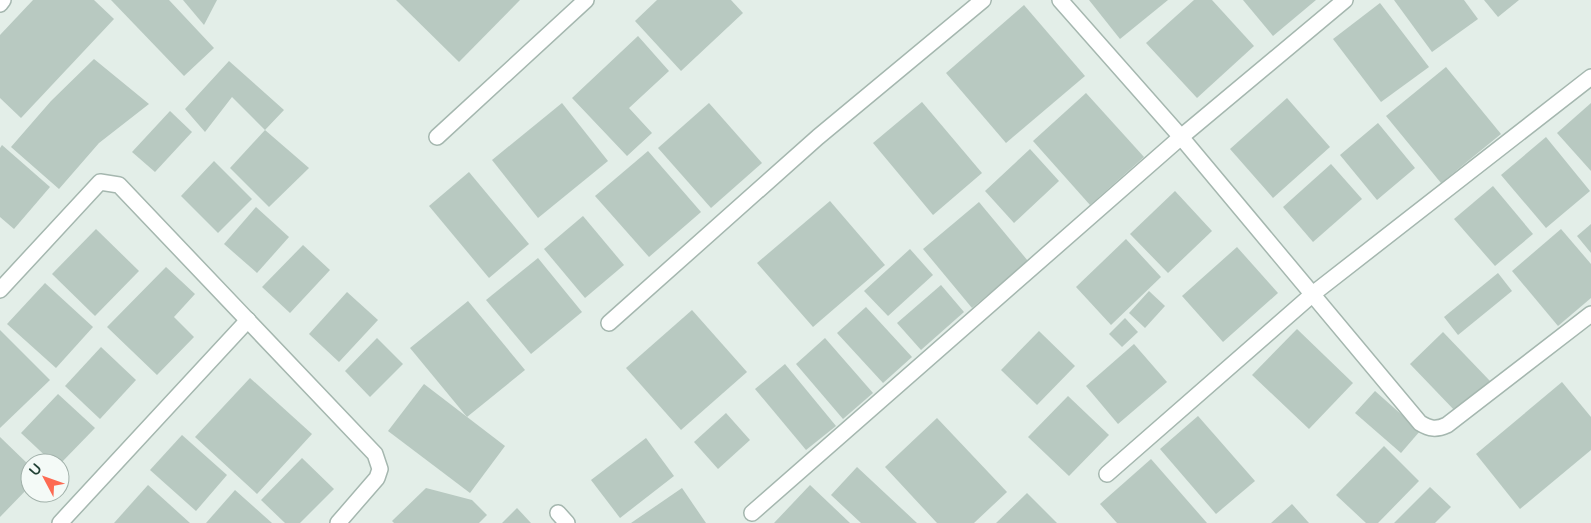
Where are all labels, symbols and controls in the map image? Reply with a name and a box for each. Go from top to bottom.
north arrow [20,453,70,503]
text: U [26,460,45,479]

